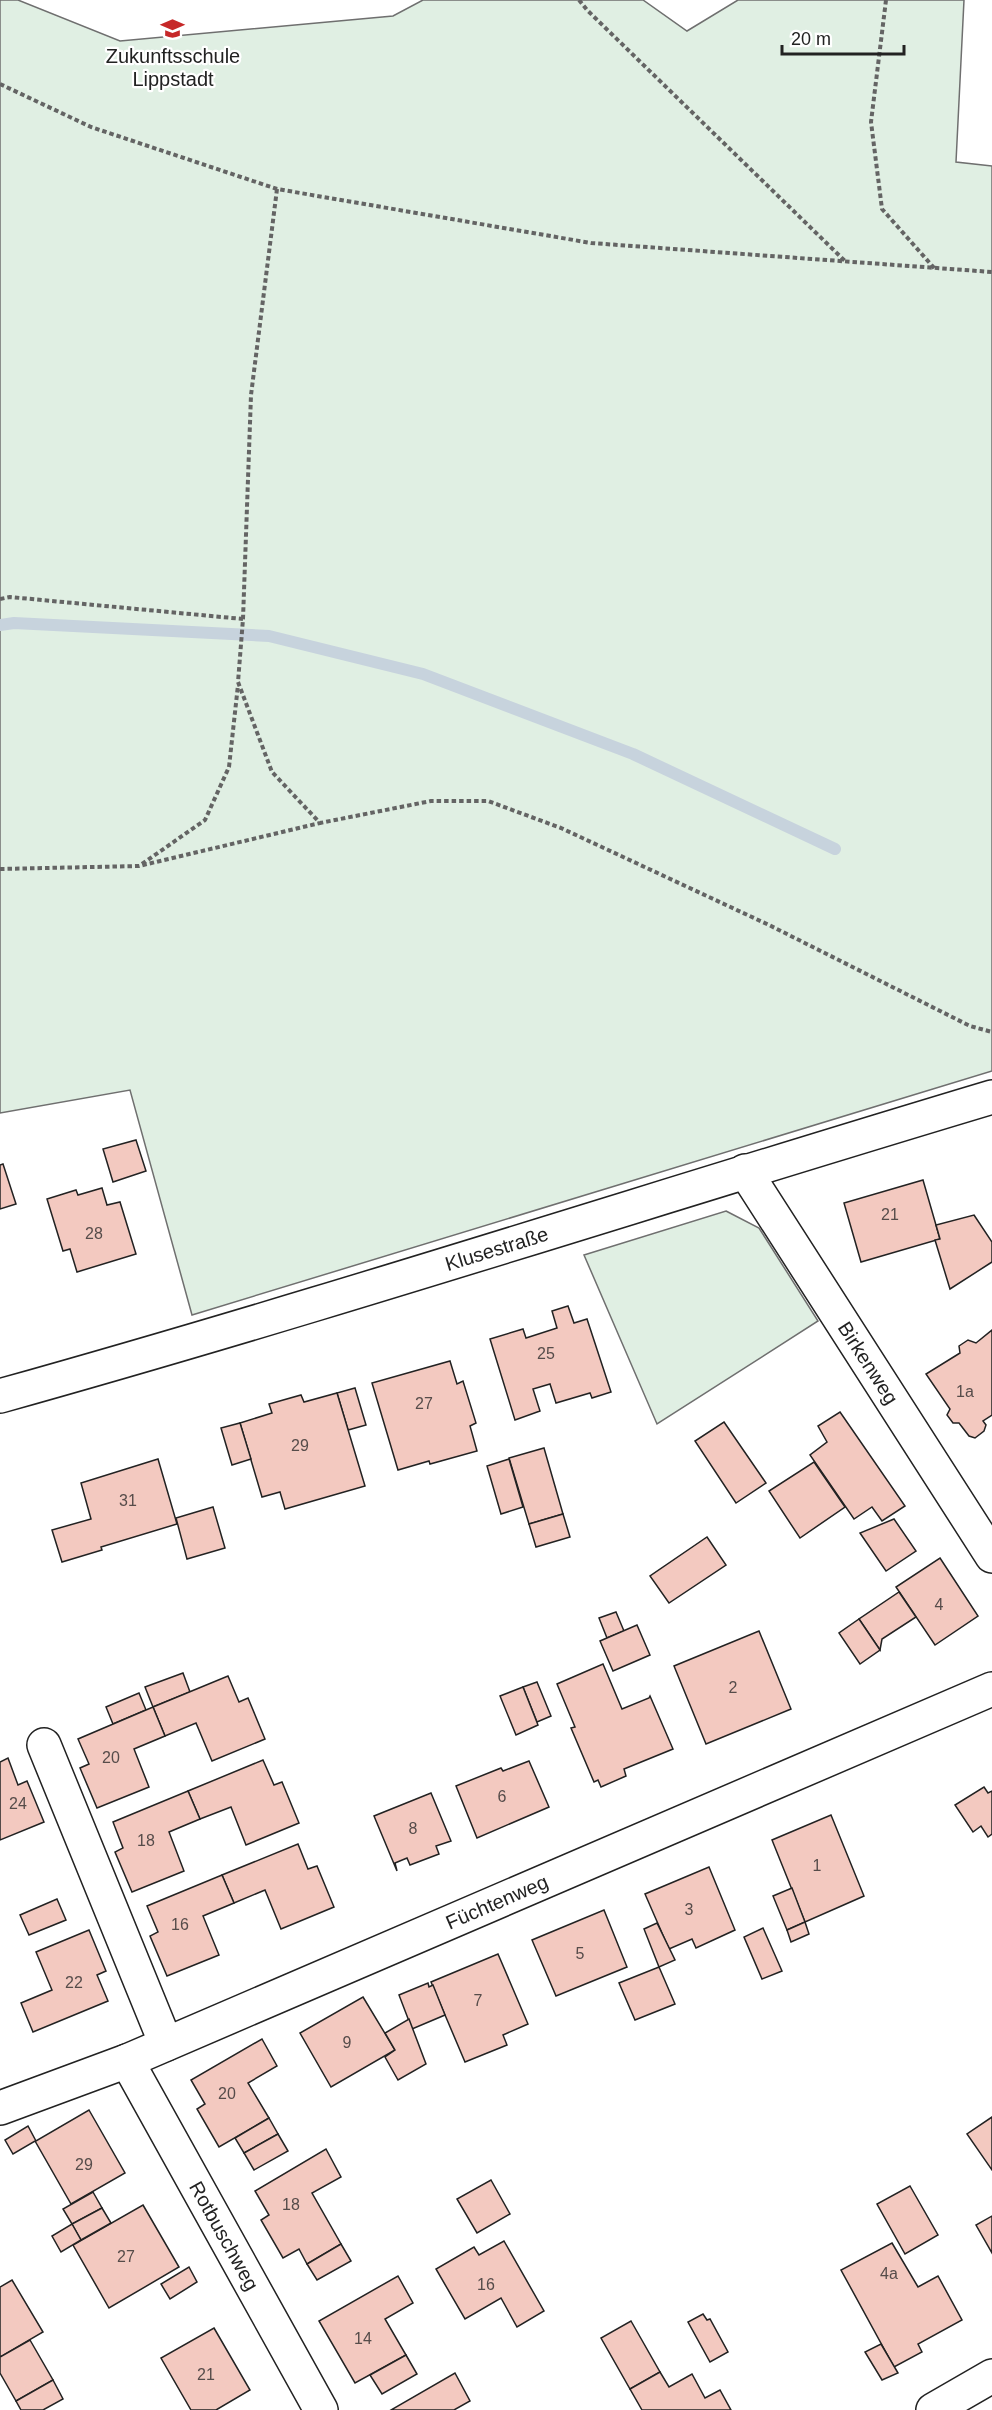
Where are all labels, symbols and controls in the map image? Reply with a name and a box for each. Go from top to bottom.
school or university icon: Zukunftsschule Lippstadt [160,15,186,41]
scale bar [782,18,904,56]
text: 20 m [791,29,831,49]
place label: Zukunftsschule Lippstadt [106,45,240,90]
house number: 21 [881,1206,899,1223]
street label: Klusestraße [442,1223,551,1275]
house number: 28 [85,1225,103,1242]
street label: Birkenweg [834,1318,903,1408]
house number: 25 [537,1345,555,1362]
house number: 1a [956,1383,974,1400]
house number: 27 [415,1395,433,1412]
house number: 29 [291,1437,309,1454]
house number: 31 [119,1492,137,1509]
house number: 4 [935,1596,944,1613]
house number: 2 [729,1679,738,1696]
house number: 20 [102,1749,120,1766]
house number: 6 [498,1788,507,1805]
house number: 24 [9,1795,27,1812]
house number: 8 [409,1820,418,1837]
house number: 18 [137,1832,155,1849]
house number: 1 [813,1857,822,1874]
street label: Füchtenweg [442,1870,551,1934]
house number: 3 [685,1901,694,1918]
house number: 16 [171,1916,189,1933]
house number: 5 [576,1945,585,1962]
house number: 22 [65,1974,83,1991]
house number: 7 [474,1992,483,2009]
house number: 9 [343,2034,352,2051]
house number: 20 [218,2085,236,2102]
house number: 29 [75,2156,93,2173]
street label: Rotbuschweg [185,2177,263,2294]
house number: 18 [282,2196,300,2213]
house number: 27 [117,2248,135,2265]
house number: 4a [880,2265,898,2282]
house number: 16 [477,2276,495,2293]
house number: 14 [354,2330,372,2347]
house number: 21 [197,2366,215,2383]

